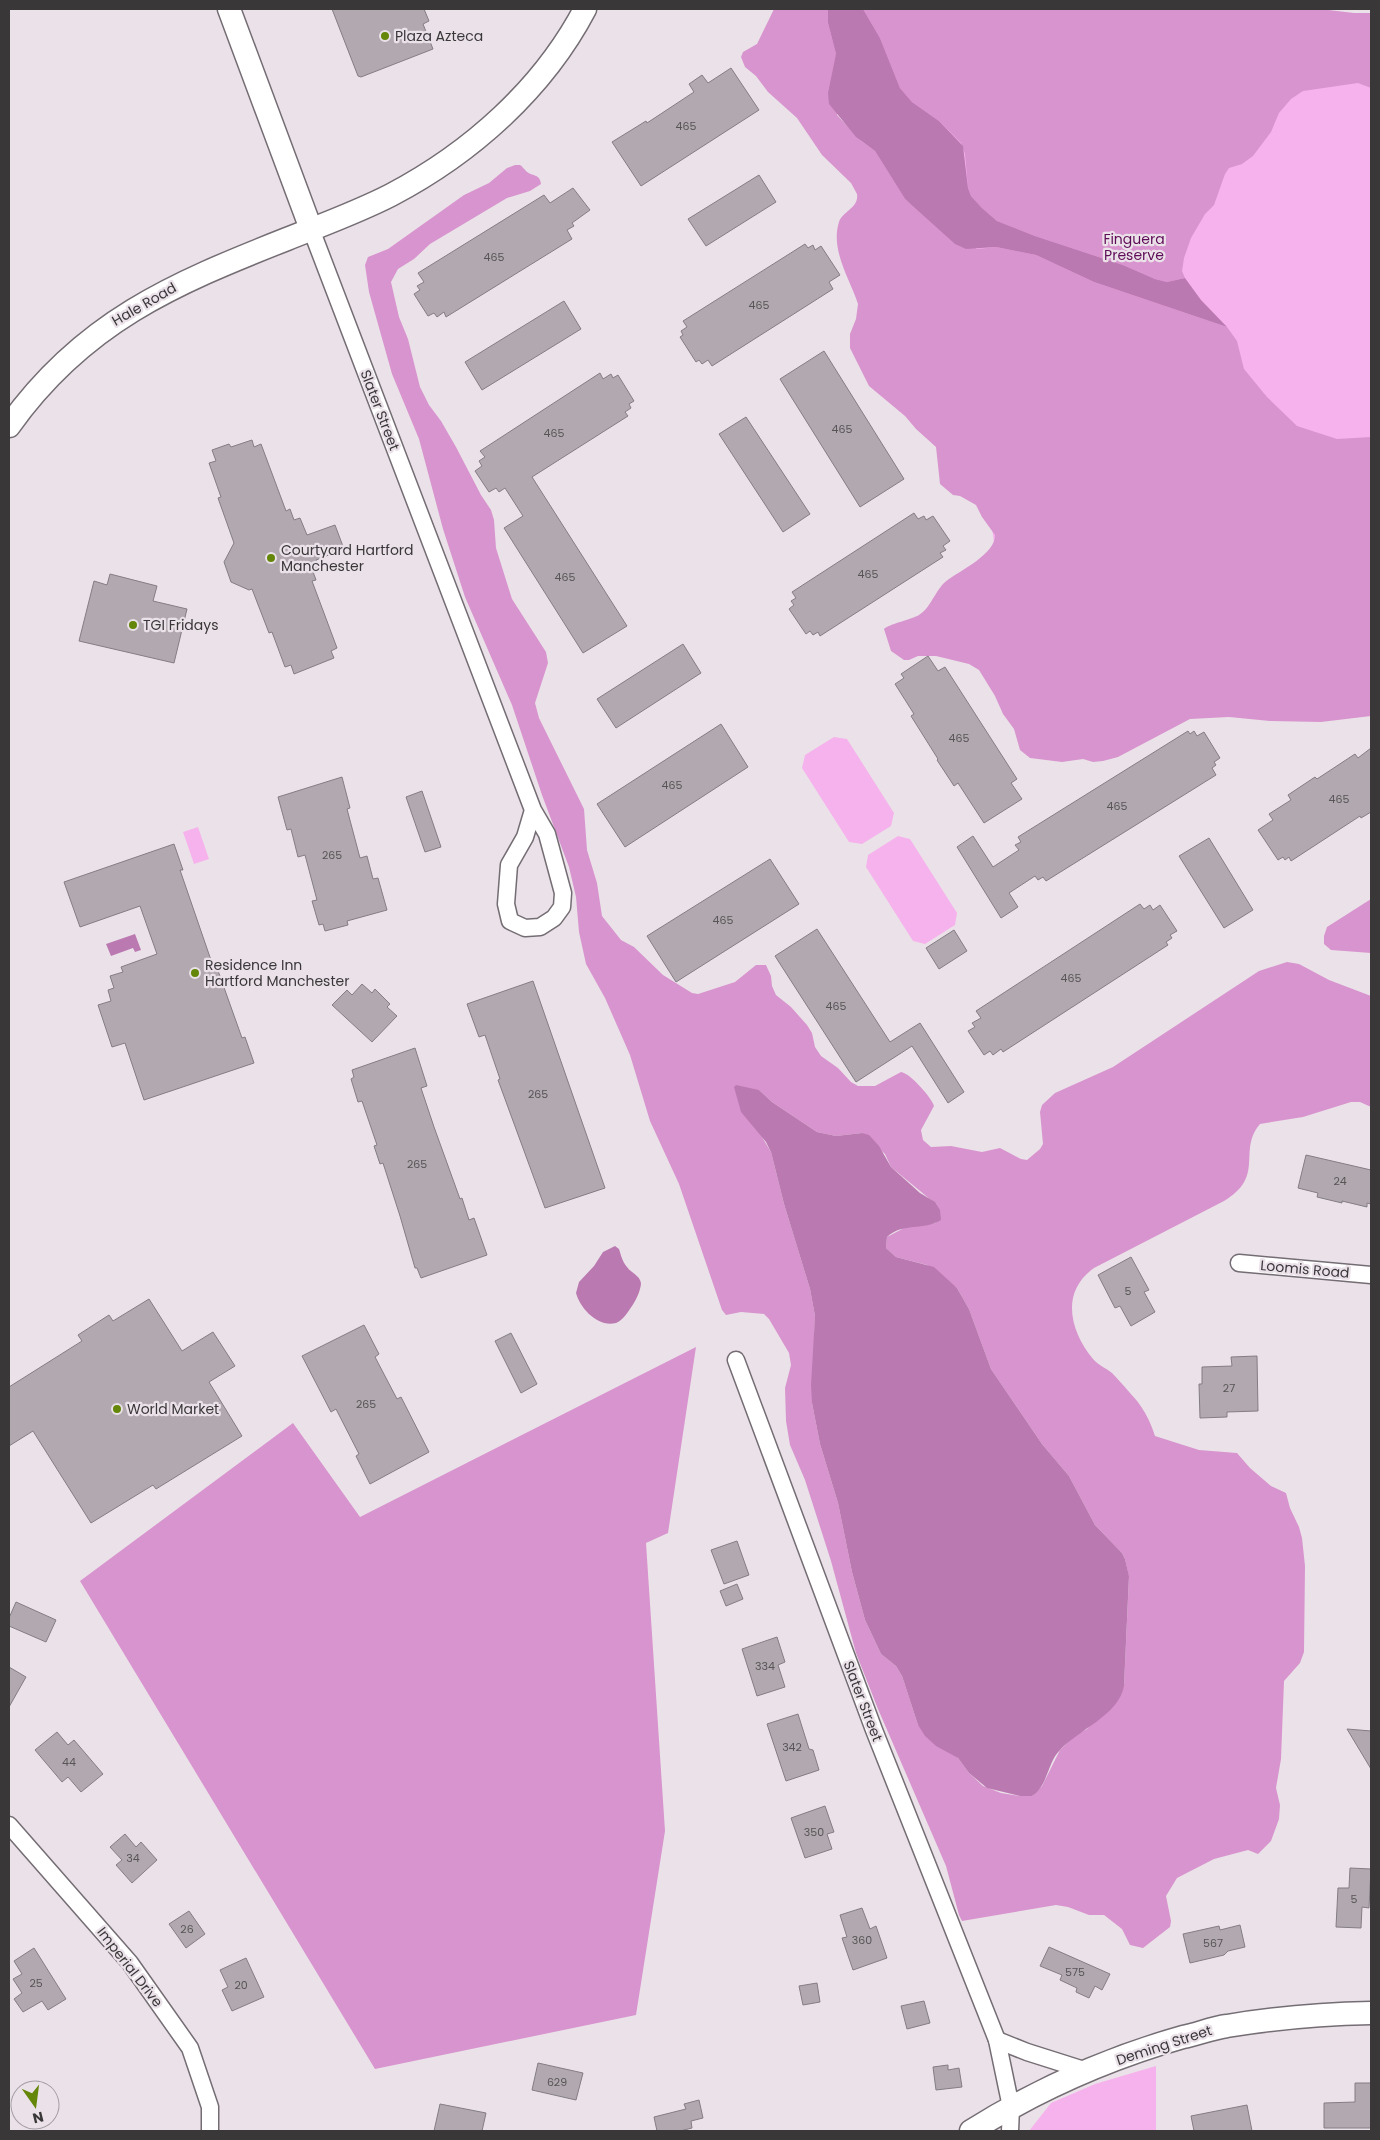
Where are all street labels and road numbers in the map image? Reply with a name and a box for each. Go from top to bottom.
street label: Hale Road [108,277,180,331]
street label: Slater Street [355,367,405,453]
street label: Loomis Road [1260,1255,1350,1283]
street label: Slater Street [838,1658,888,1744]
street label: Imperial Drive [92,1923,168,2011]
street label: Deming Street [1114,2020,1214,2070]

